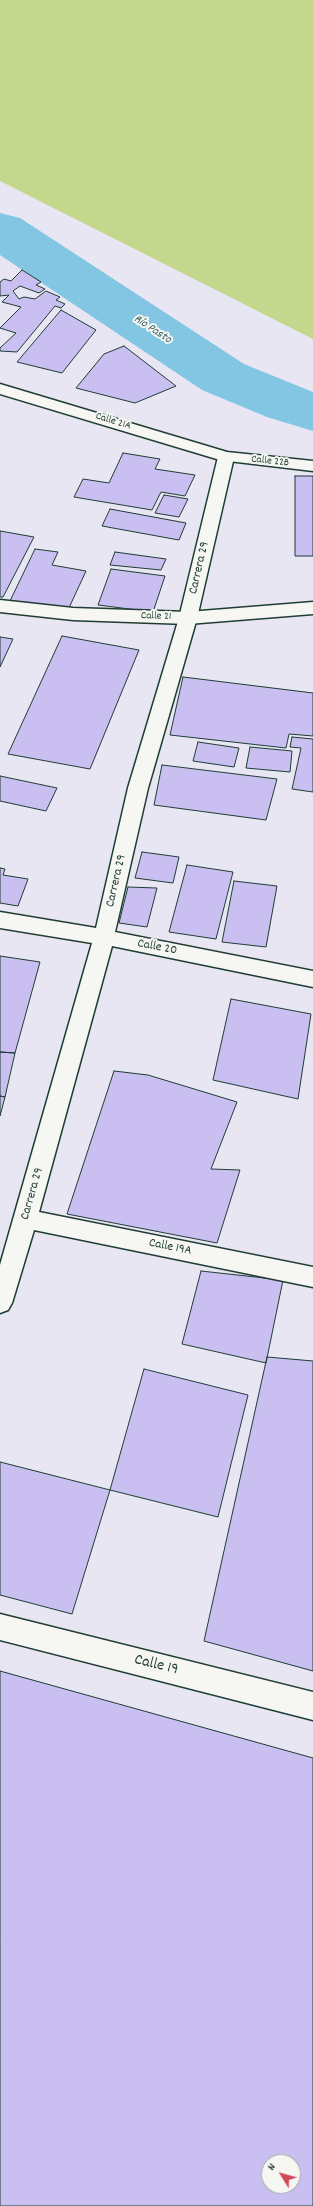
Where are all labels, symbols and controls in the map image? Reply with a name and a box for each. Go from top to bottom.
water label: Río Pasto [130,313,174,347]
street label: Calle 21A [94,410,132,434]
street label: Calle 22B [250,453,290,471]
street label: Carrera 29 [186,540,214,596]
street label: Calle 21 [141,610,171,624]
street label: Carrera 29 [103,853,131,909]
street label: Calle 20 [136,937,178,959]
street label: Carrera 29 [18,1166,48,1222]
street label: Calle 19A [147,1236,193,1260]
street label: Calle 19 [132,1651,180,1681]
north arrow [261,2154,301,2194]
text: N [264,2160,280,2174]

